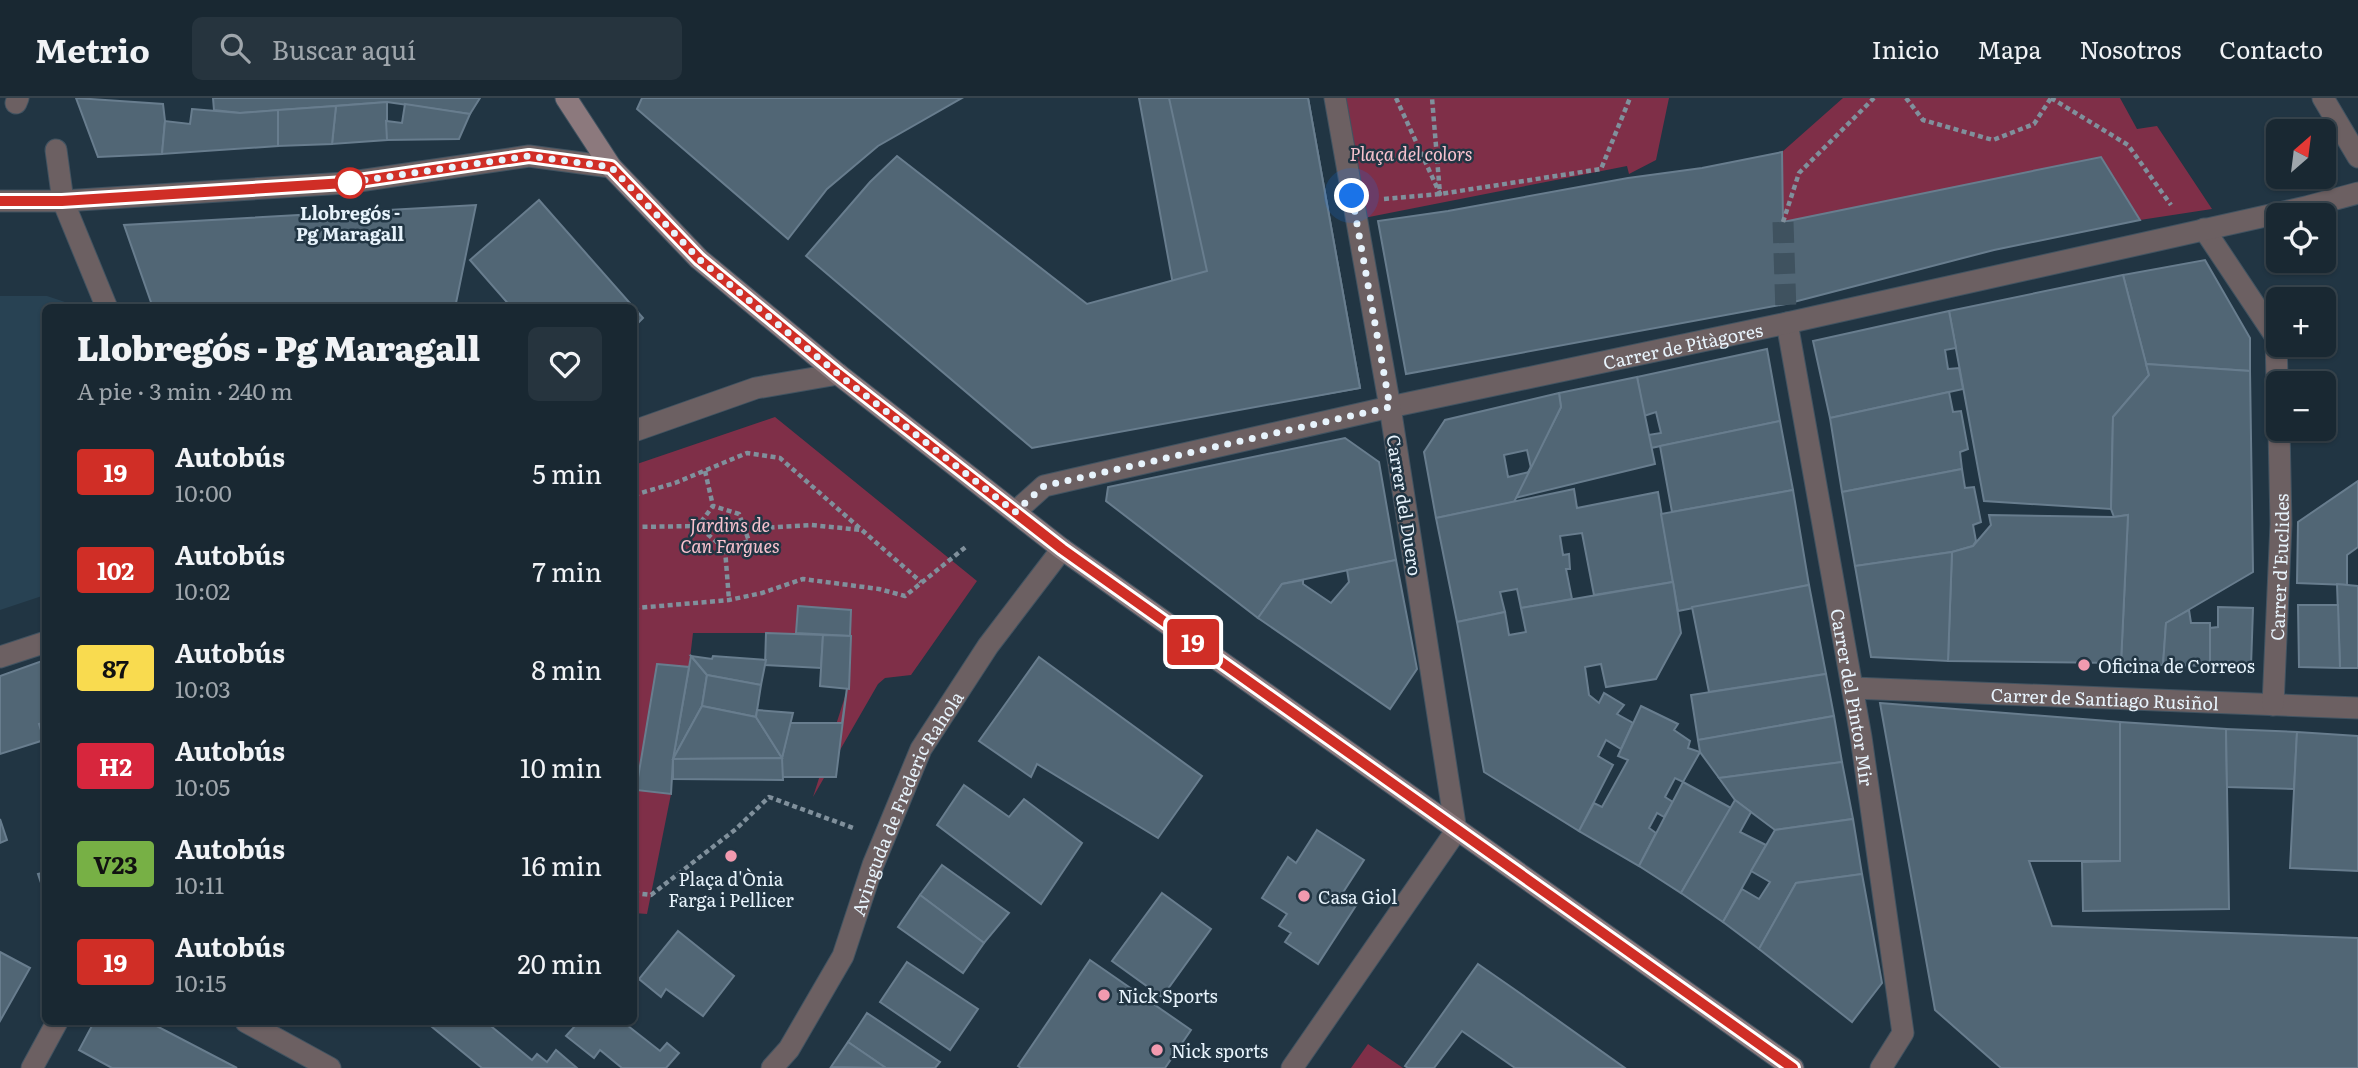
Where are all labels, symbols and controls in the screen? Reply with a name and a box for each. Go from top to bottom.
search box [192,17,682,80]
text: Metrio [35,24,150,73]
icon: search [216,29,254,67]
text: Buscar aquí [272,29,416,68]
text: Inicio [1872,31,1939,66]
text: Mapa [1977,31,2041,66]
text: Nosotros [2079,31,2181,66]
text: Contacto [2219,31,2323,66]
north arrow [2266,119,2336,189]
map controls [2266,119,2336,441]
park label: Plaça del colors [1350,140,1473,167]
marker: Llobregós - Pg Maragall [335,168,365,198]
your location [1334,178,1369,213]
place label: Llobregós - Pg Maragall [296,199,405,247]
button: locate [2266,203,2336,273]
button: + [2266,287,2336,357]
street label: Carrer de Pitàgores [1600,315,1765,375]
text: Llobregós - Pg Maragall [77,322,480,371]
button: heart [528,327,602,401]
button: − [2266,371,2336,441]
text: A pie · 3 min · 240 m [77,373,293,407]
street label: Carrer del Duero [1380,432,1430,578]
text: Autobús [175,436,285,475]
text: 5 min [533,453,602,492]
text: 19 [104,454,127,489]
text: 10:00 [175,475,232,509]
street label: Carrer d'Euclides [2262,493,2295,641]
park label: Jardins de Can Fargues [680,511,780,559]
text: Autobús [175,534,285,573]
text: 7 min [533,551,602,590]
text: 102 [97,552,134,587]
text: 10:02 [175,573,230,607]
street label: Carrer del Pintor Mir [1825,606,1881,788]
line badge: 19 [1162,619,1224,665]
text: 19 [1181,624,1205,659]
text: Autobús [175,632,285,671]
text: 8 min [531,649,602,688]
text: 87 [102,650,129,685]
place label: Oficina de Correos [2098,652,2255,679]
marker: Oficina de Correos [2076,657,2092,673]
text: 10:03 [175,671,231,705]
street label: Carrer de Santiago Rusiñol [1990,680,2219,716]
street label: Avinguda de Frederic Rahola [844,685,969,919]
text: Autobús [175,730,285,769]
text: 10 min [520,747,602,786]
text: H2 [99,748,132,783]
text: 10:05 [175,769,230,803]
text: Autobús [175,828,285,867]
text: 16 min [521,845,602,884]
text: V23 [93,846,138,881]
marker: Plaça d'Ònia Farga i Pellicer [723,848,739,864]
place label: Plaça d'Ònia Farga i Pellicer [668,865,794,913]
text: 10:11 [175,867,224,901]
place label: Casa Giol [1318,883,1397,910]
marker: Casa Giol [1296,888,1312,904]
text: Autobús [175,926,285,965]
text: 20 min [517,943,602,982]
text: 19 [104,944,127,979]
text: 10:15 [175,965,226,999]
place label: Nick Sports [1118,982,1218,1009]
marker: Nick Sports [1096,987,1112,1003]
place label: Nick sports [1171,1037,1268,1064]
marker: Nick sports [1149,1042,1165,1058]

